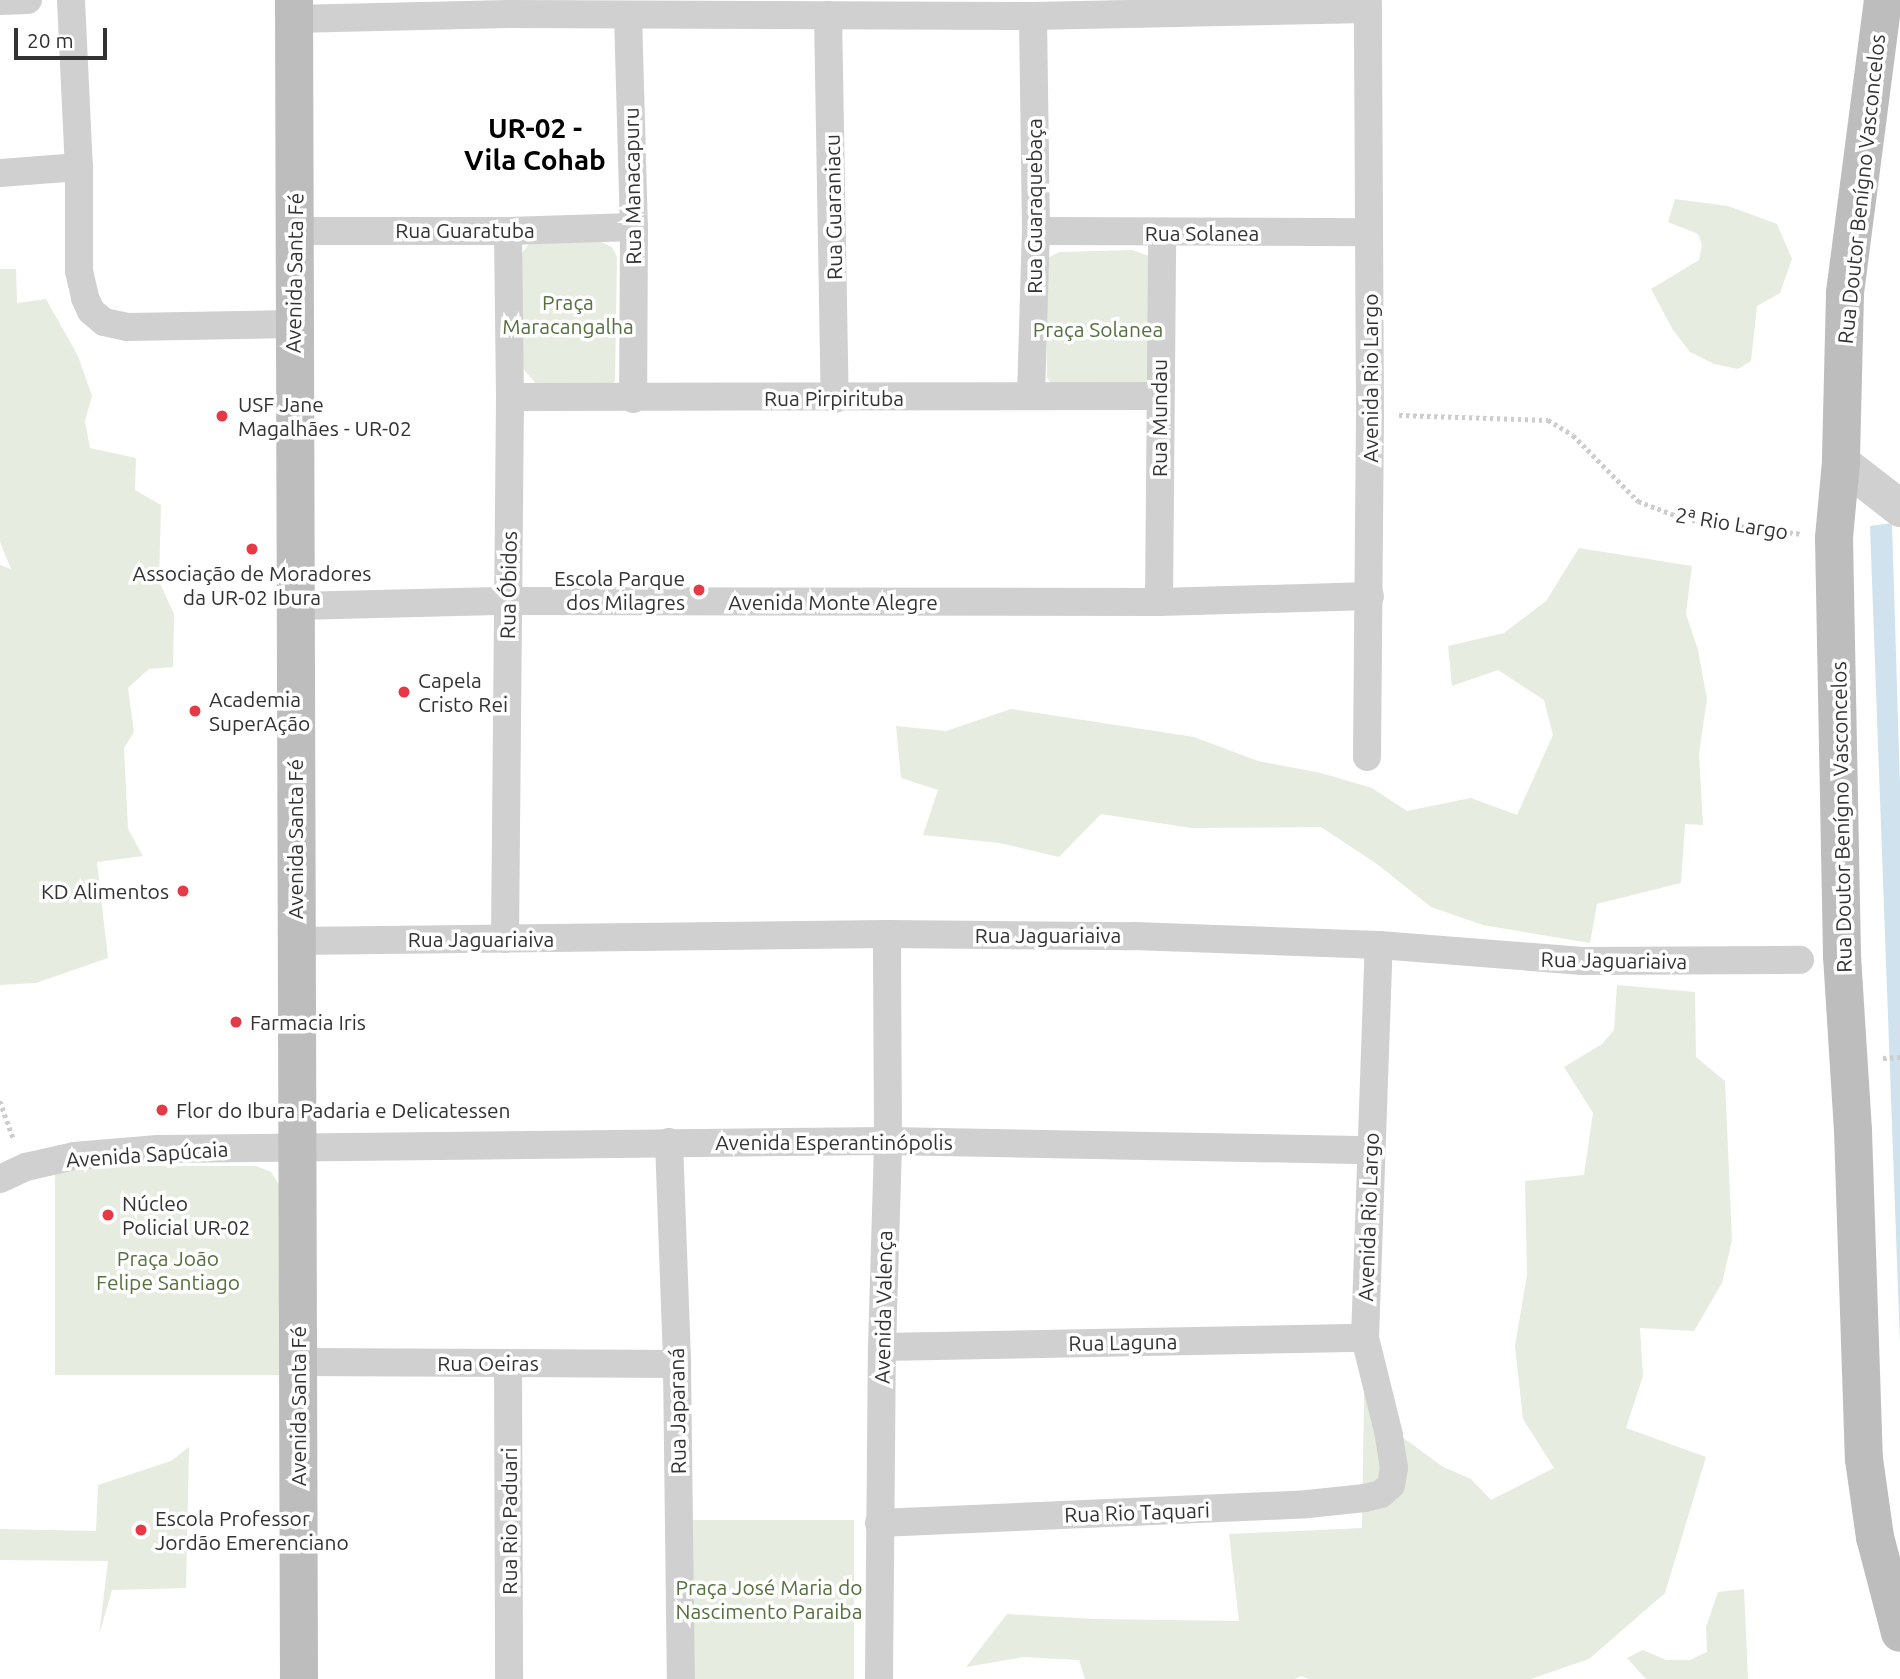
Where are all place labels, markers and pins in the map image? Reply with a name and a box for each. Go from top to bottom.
place label: USF Jane Magalhães - UR-02 [238,391,412,441]
marker: USF Jane Magalhães - UR-02 [212,406,232,426]
marker: Associação de Moradores da UR-02 Ibura [244,541,260,557]
place label: Associação de Moradores da UR-02 Ibura [133,560,371,610]
place label: Escola Parque dos Milagres [554,565,685,615]
marker: Escola Parque dos Milagres [691,582,707,598]
place label: Capela Cristo Rei [418,667,508,717]
marker: Capela Cristo Rei [396,684,412,700]
place label: Academia SuperAção [209,686,310,736]
marker: Academia SuperAção [187,703,203,719]
place label: KD Alimentos [41,878,169,904]
marker: KD Alimentos [175,883,191,899]
place label: Farmacia Iris [250,1009,366,1035]
marker: Farmacia Iris [228,1014,244,1030]
place label: Flor do Ibura Padaria e Delicatessen [176,1097,511,1123]
marker: Flor do Ibura Padaria e Delicatessen [154,1102,170,1118]
place label: Núcleo Policial UR-02 [122,1190,250,1240]
marker: Núcleo Policial UR-02 [100,1207,116,1223]
place label: Escola Professor Jordão Emerenciano [155,1505,349,1555]
marker: Escola Professor Jordão Emerenciano [133,1522,149,1538]

